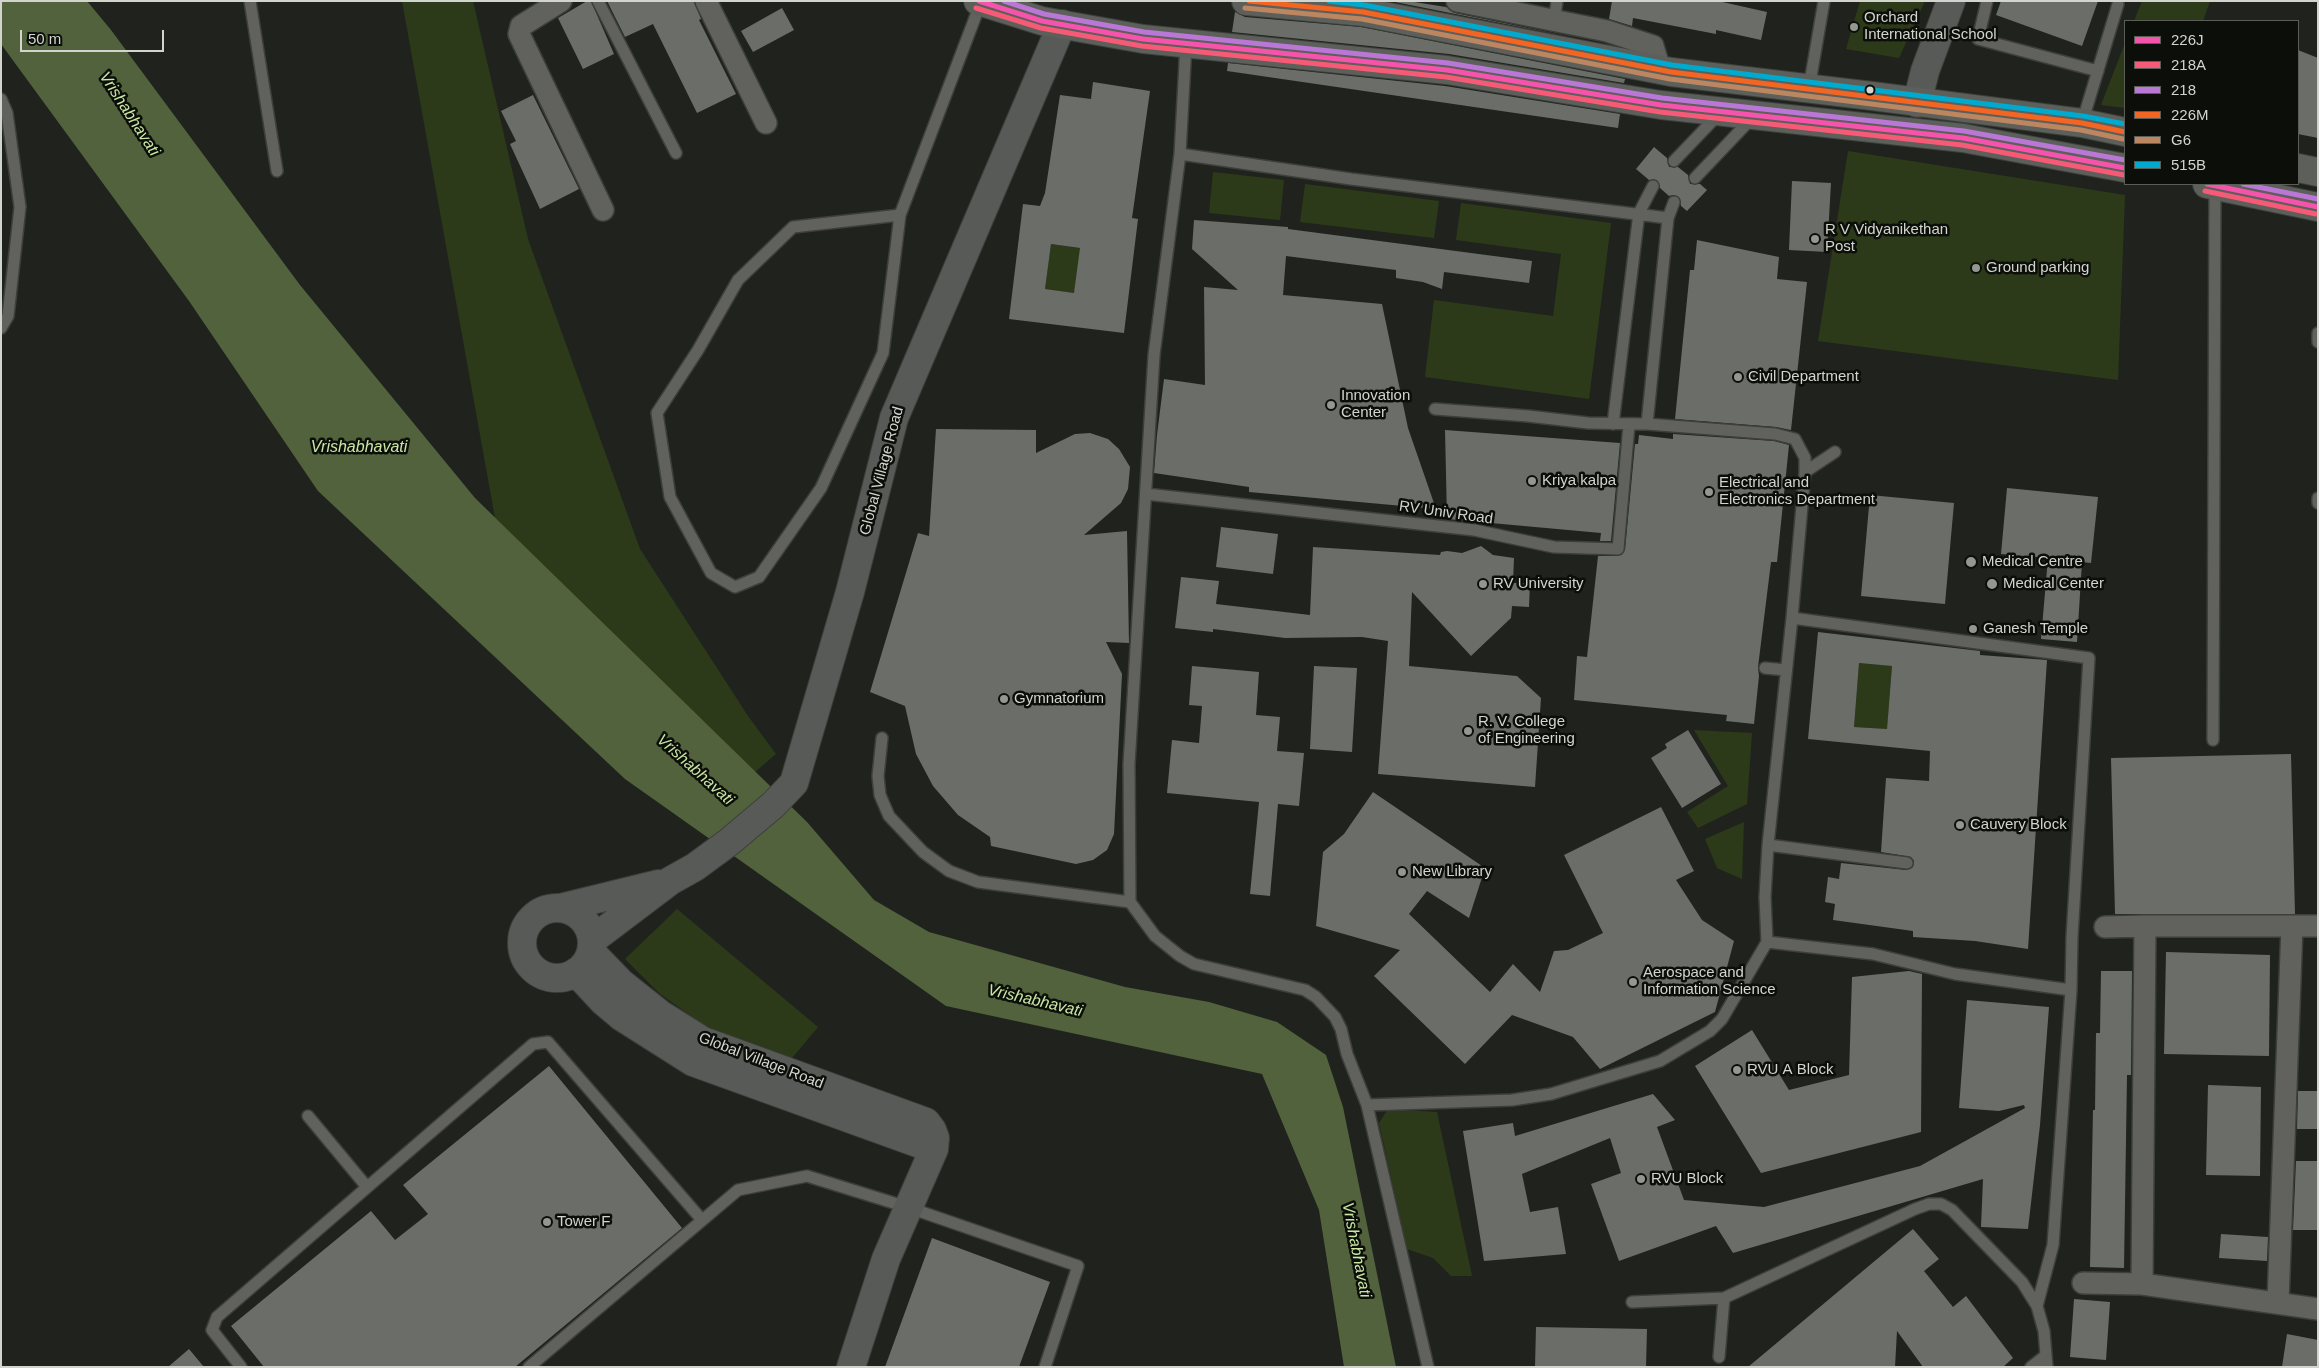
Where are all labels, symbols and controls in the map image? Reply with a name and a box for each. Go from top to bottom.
place label: Orchard International School [1864,9,1997,44]
scale bar [22,20,166,52]
legend [2124,20,2299,185]
marker: Orchard International School [1848,21,1860,33]
text: 50 m [28,30,61,47]
text: 226J [2171,31,2204,48]
text: 218A [2171,56,2206,73]
water label: Vrishabhavati [95,68,163,160]
text: 218 [2171,81,2196,98]
unlabelled marker [1865,85,1875,95]
text: 226M [2171,106,2209,123]
text: G6 [2171,131,2191,148]
text: 515B [2171,156,2206,173]
place label: R V Vidyanikethan Post [1825,221,1948,256]
marker: R V Vidyanikethan Post [1809,233,1821,245]
place label: Ground parking [1986,259,2089,277]
marker: Ground parking [1970,262,1982,274]
place label: Civil Department [1748,368,1859,386]
marker: Civil Department [1732,371,1744,383]
place label: Innovation Center [1341,387,1410,422]
marker: Innovation Center [1325,399,1337,411]
street label: Global Village Road [856,405,908,537]
water label: Vrishabhavati [311,438,407,458]
place label: Kriya kalpa [1542,472,1616,490]
place label: Electrical and Electronics Department [1719,474,1875,509]
marker: Kriya kalpa [1526,475,1538,487]
marker: Electrical and Electronics Department [1703,486,1715,498]
street label: RV Univ Road [1398,497,1494,529]
place label: Medical Centre [1982,553,2083,571]
marker: Medical Centre [1964,555,1978,569]
place label: RV University [1493,575,1584,593]
place label: Medical Center [2003,575,2104,593]
marker: Medical Center [1985,577,1999,591]
marker: RV University [1477,578,1489,590]
place label: Ganesh Temple [1983,620,2088,638]
marker: Ganesh Temple [1967,623,1979,635]
place label: Gymnatorium [1014,690,1104,708]
marker: Gymnatorium [998,693,1010,705]
place label: R. V. College of Engineering [1478,713,1575,748]
marker: R. V. College of Engineering [1462,725,1474,737]
water label: Vrishabhavati [653,731,737,809]
place label: Cauvery Block [1970,816,2067,834]
marker: Cauvery Block [1954,819,1966,831]
place label: New Library [1412,863,1492,881]
marker: New Library [1396,866,1408,878]
place label: Aerospace and Information Science [1643,964,1776,999]
marker: Aerospace and Information Science [1627,976,1639,988]
water label: Vrishabhavati [986,981,1084,1021]
street label: Global Village Road [696,1029,826,1093]
place label: RVU A Block [1747,1061,1833,1079]
marker: RVU A Block [1731,1064,1743,1076]
place label: RVU Block [1651,1170,1723,1188]
marker: RVU Block [1635,1173,1647,1185]
water label: Vrishabhavati [1337,1201,1375,1299]
place label: Tower F [557,1213,610,1231]
marker: Tower F [541,1216,553,1228]

